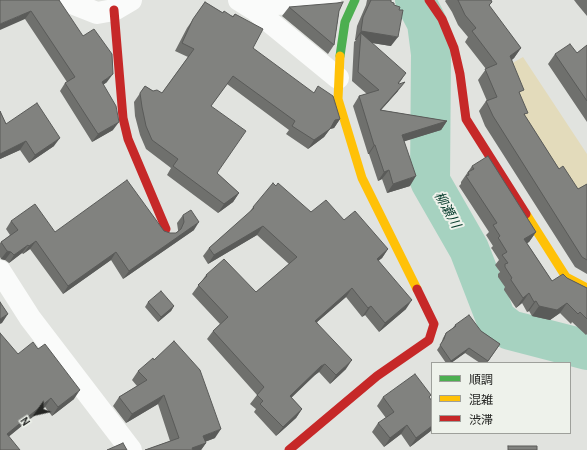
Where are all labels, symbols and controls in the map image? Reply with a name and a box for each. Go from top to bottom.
water label: 柳瀬川 [431,189,463,231]
legend [431,362,571,434]
text: 順調 [469,373,493,387]
text: 混雑 [469,393,493,407]
north arrow [16,394,56,434]
text: 渋滞 [469,413,493,427]
text: N [18,414,33,428]

